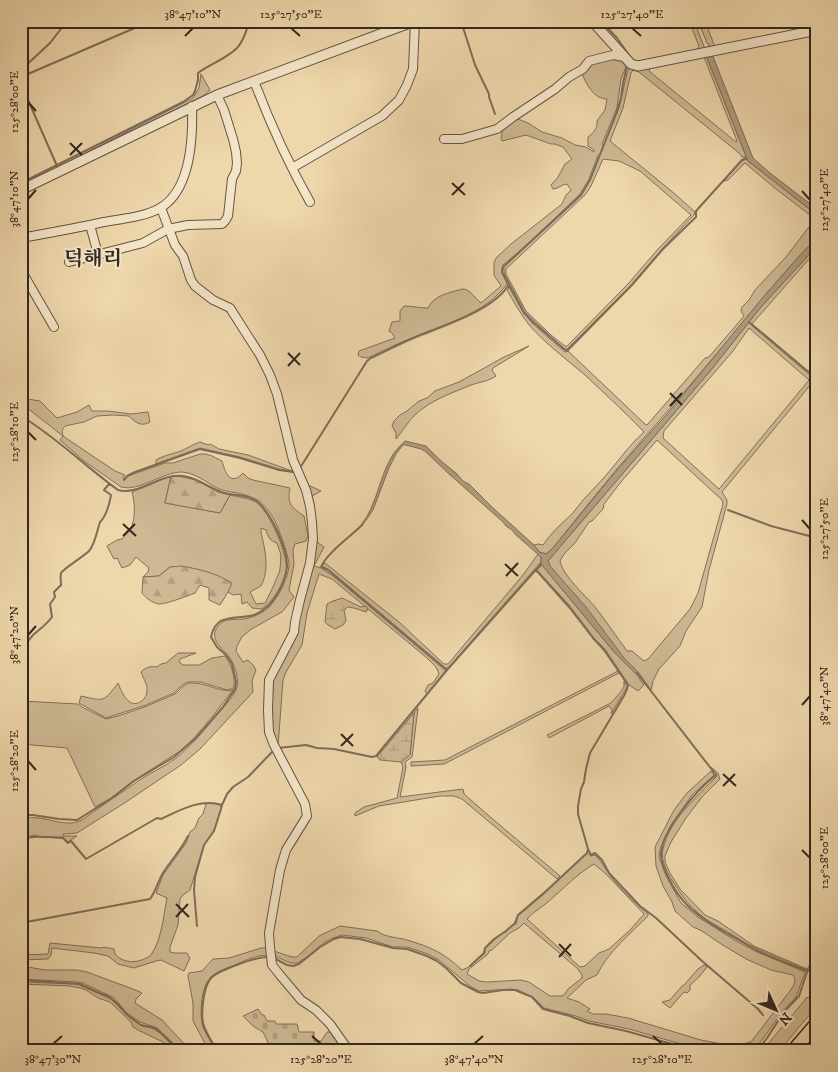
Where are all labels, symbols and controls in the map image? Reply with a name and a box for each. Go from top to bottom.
text: 38°47'10"N [165,7,222,22]
text: 125°27'50"E [260,7,322,22]
text: 125°27'40"E [601,7,664,22]
text: 125°28'00"E [7,70,22,133]
text: 125°27'40"E [817,168,832,231]
text: 38°47'10"N [7,170,22,227]
district label: 덕해리 [64,247,122,272]
text: 125°28'10"E [7,401,22,462]
text: 125°27'50"E [817,498,832,560]
text: 38°47'20"N [7,606,22,664]
text: 38°47'40"N [817,666,832,726]
text: 125°28'20"E [7,730,22,792]
text: 125°28'00"E [817,826,832,889]
north arrow [750,984,800,1034]
text: N [774,1008,795,1029]
text: 38°47'30"N [25,1052,82,1067]
text: 125°28'20"E [290,1052,352,1067]
text: 38°47'40"N [444,1052,504,1067]
text: 125°28'10"E [632,1052,693,1067]

